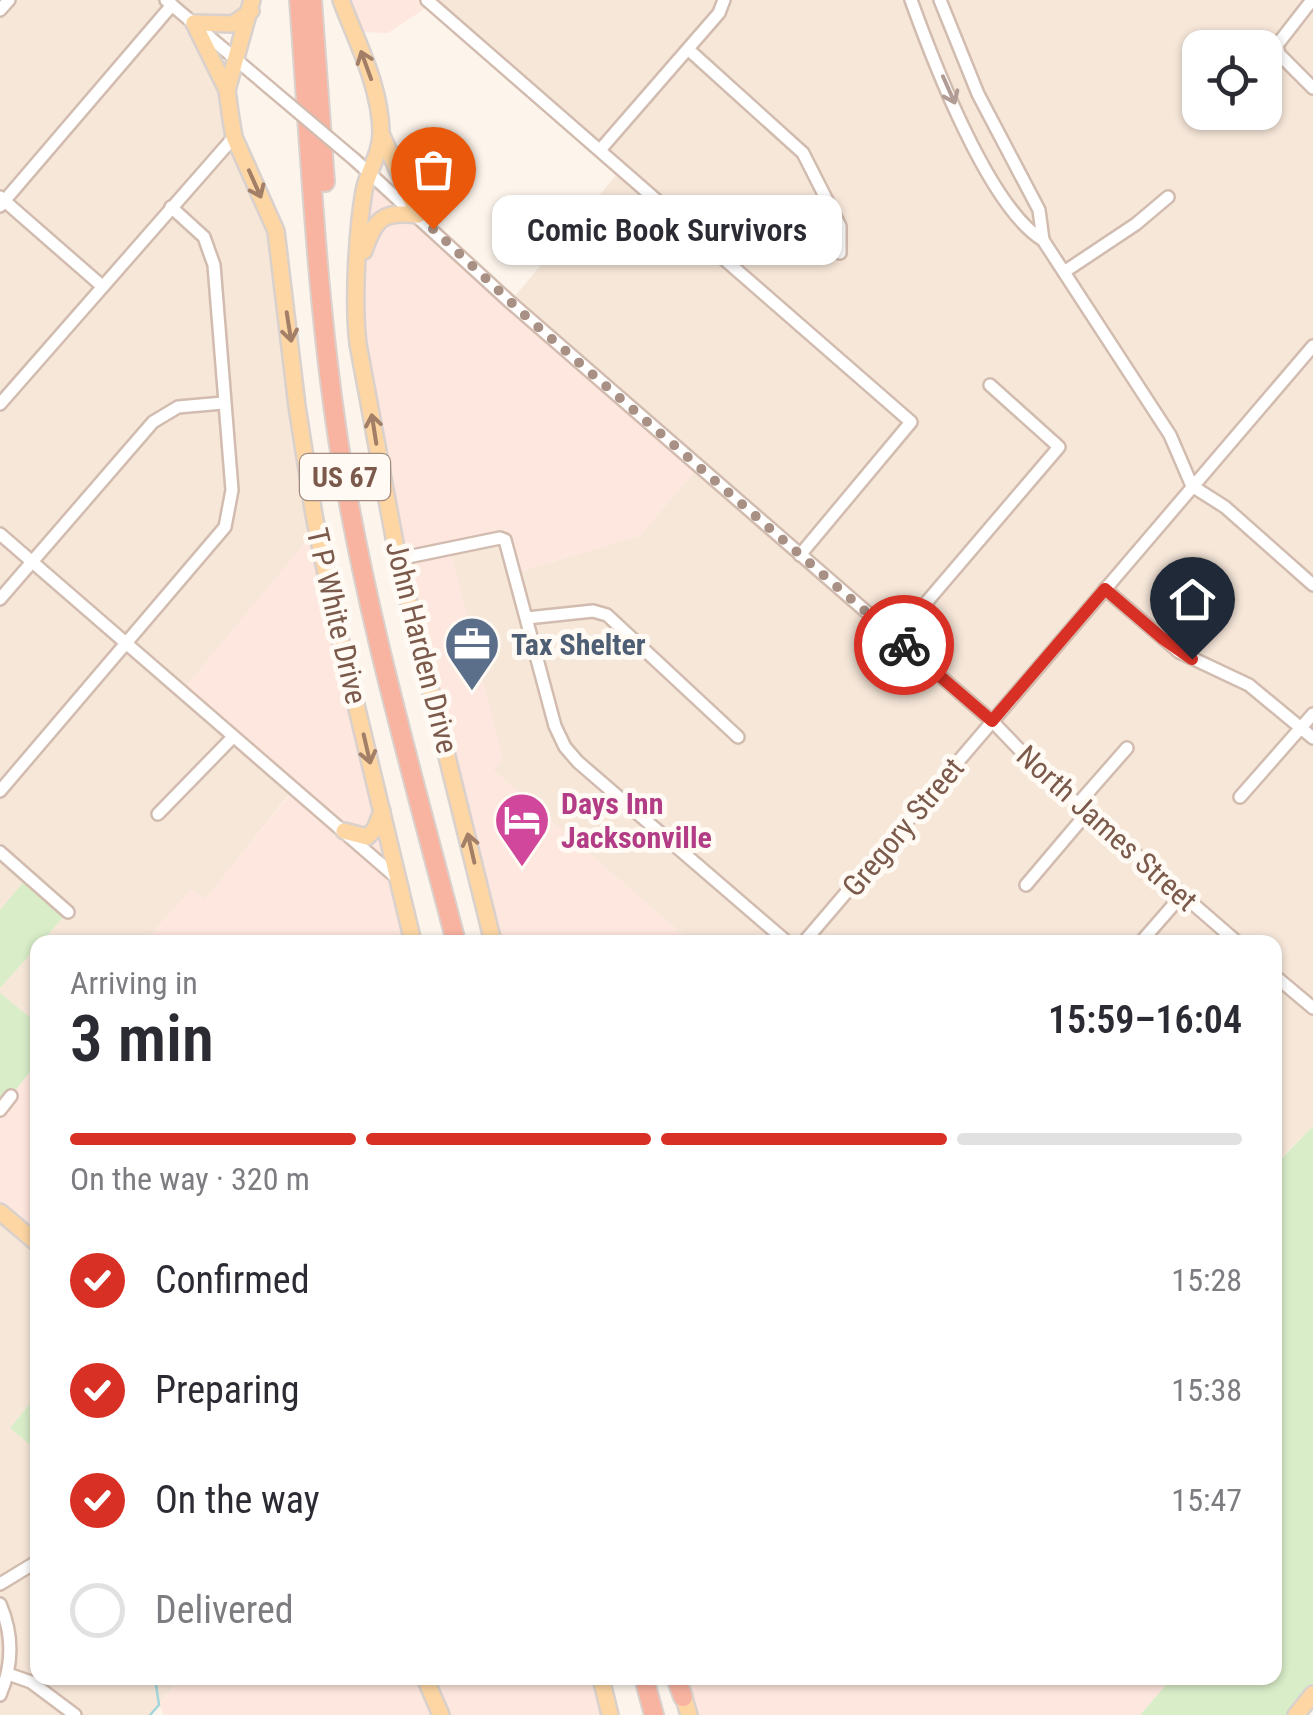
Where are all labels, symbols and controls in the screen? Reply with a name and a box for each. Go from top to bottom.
map controls [1182,30,1282,130]
button: locate [1182,30,1282,130]
one-way arrow [356,50,374,81]
one-way arrow [941,74,959,105]
pin [391,127,476,230]
icon: bag [406,142,461,197]
one-way arrow [247,168,265,199]
callout: Comic Book Survivors [493,194,843,264]
text: Comic Book Survivors [527,211,807,249]
one-way arrow [280,310,299,343]
one-way arrow [365,413,383,446]
road number: US 67 [300,454,390,500]
street label: T P White Drive [300,525,374,707]
street label: John Harden Drive [379,537,465,757]
pin [1150,557,1235,660]
icon: home [1165,572,1220,627]
courier [854,595,954,695]
office icon: Tax Shelter [442,614,502,693]
icon: bike [877,618,932,673]
place label: Tax Shelter [511,627,646,662]
one-way arrow [359,732,377,764]
street label: North James Street [1010,738,1204,918]
street label: Gregory Street [835,751,971,903]
place label: Days Inn Jacksonville [561,786,712,855]
hotel icon: Days Inn Jacksonville [492,790,552,869]
one-way arrow [461,833,479,865]
text: Arriving in [70,964,198,1002]
text: 15:59–16:04 [1048,998,1242,1042]
text: 3 min [70,1001,214,1077]
text: On the way · 320 m [70,1160,310,1198]
icon: check [70,1253,125,1308]
text: Confirmed [155,1258,310,1302]
text: 15:28 [1171,1261,1242,1299]
icon: check [70,1363,125,1418]
text: Preparing [155,1368,300,1412]
text: 15:38 [1171,1371,1242,1409]
icon: check [70,1473,125,1528]
text: On the way [155,1478,320,1522]
text: 15:47 [1171,1481,1242,1519]
text: Delivered [155,1588,294,1632]

